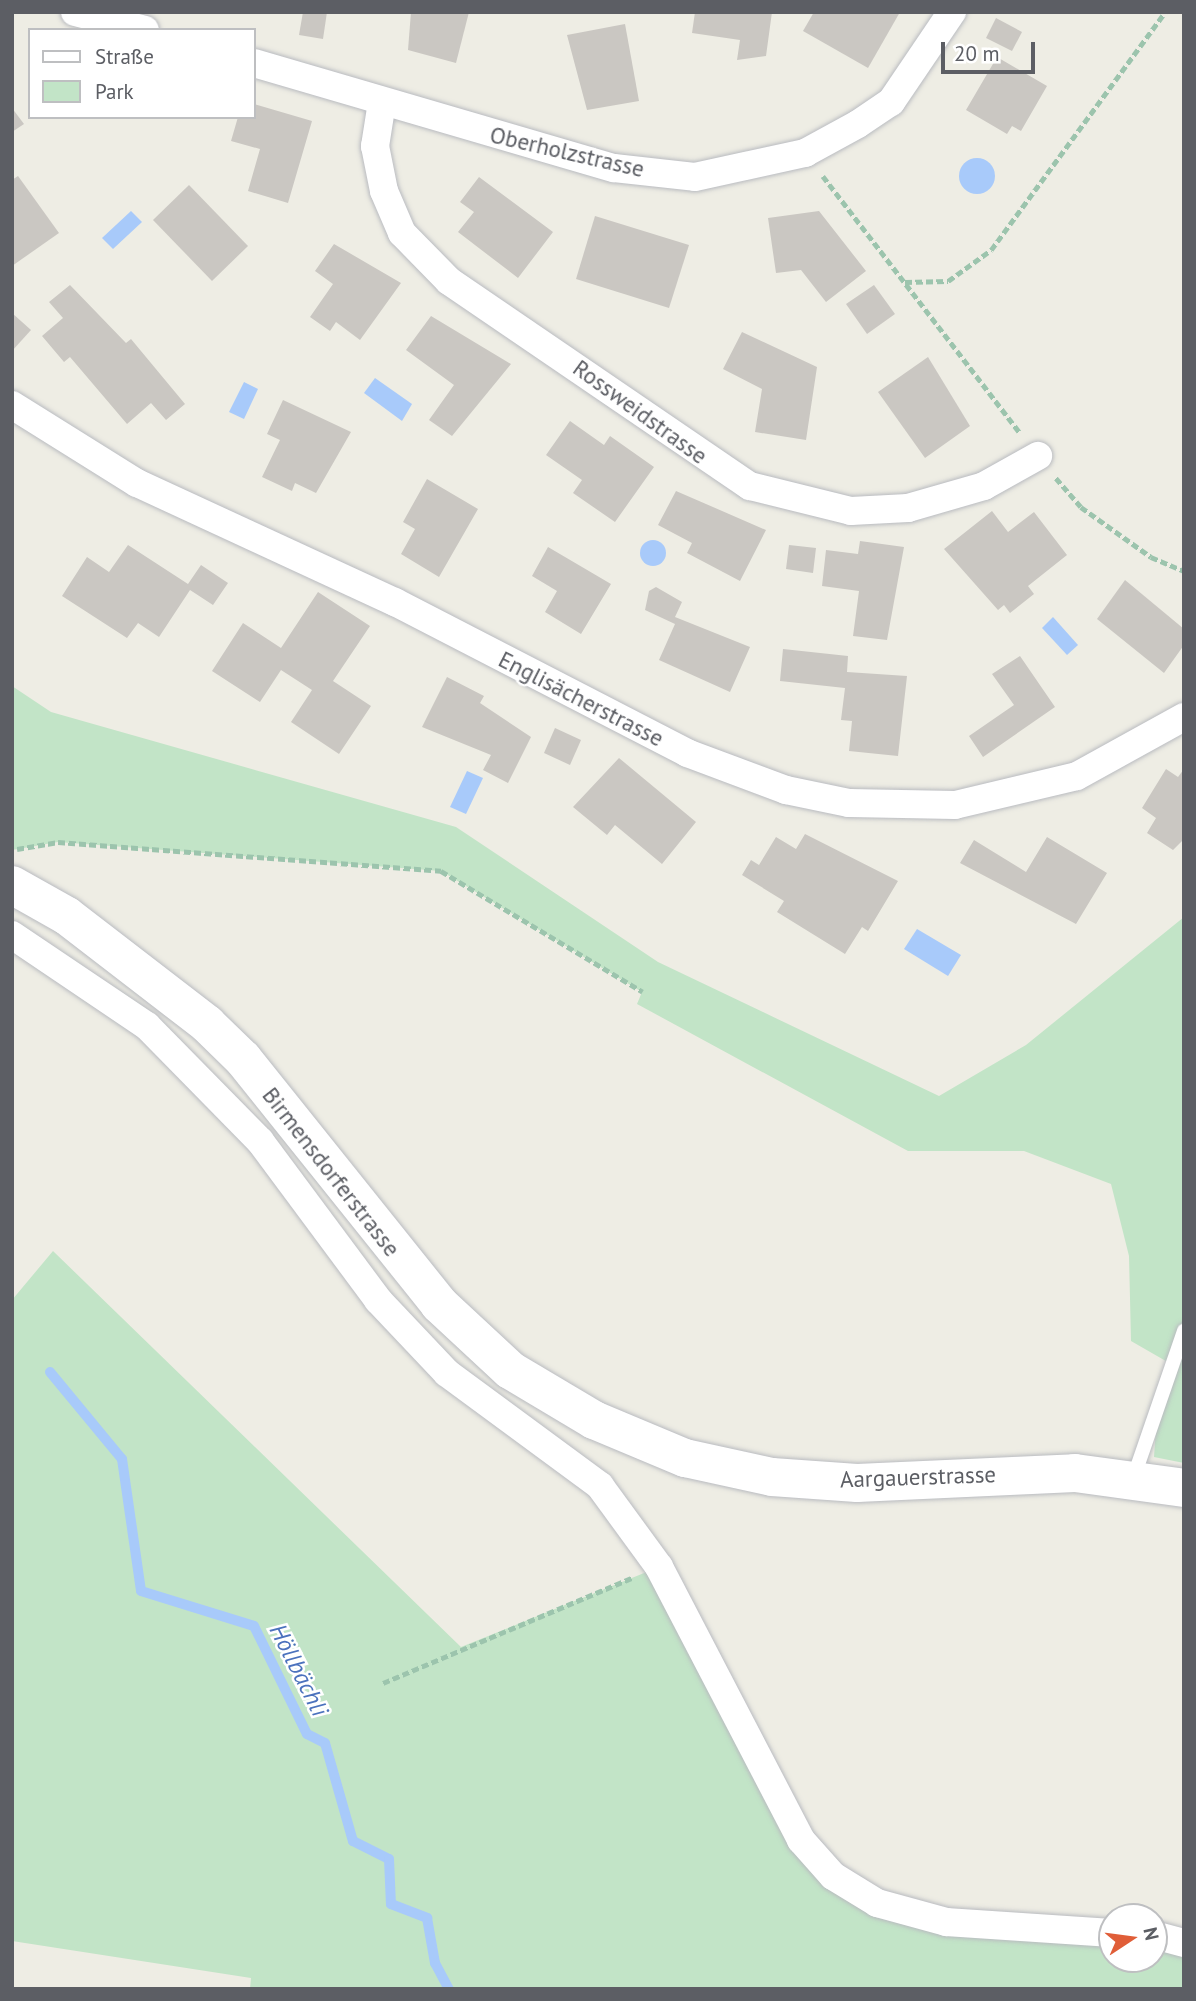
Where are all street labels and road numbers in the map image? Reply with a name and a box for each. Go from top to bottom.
street label: Oberholzstrasse [487,121,647,183]
street label: Rossweidstrasse [568,354,712,470]
street label: Englisächerstrasse [494,646,668,752]
street label: Birmensdorferstrasse [256,1082,406,1262]
street label: Aargauerstrasse [840,1460,996,1494]

